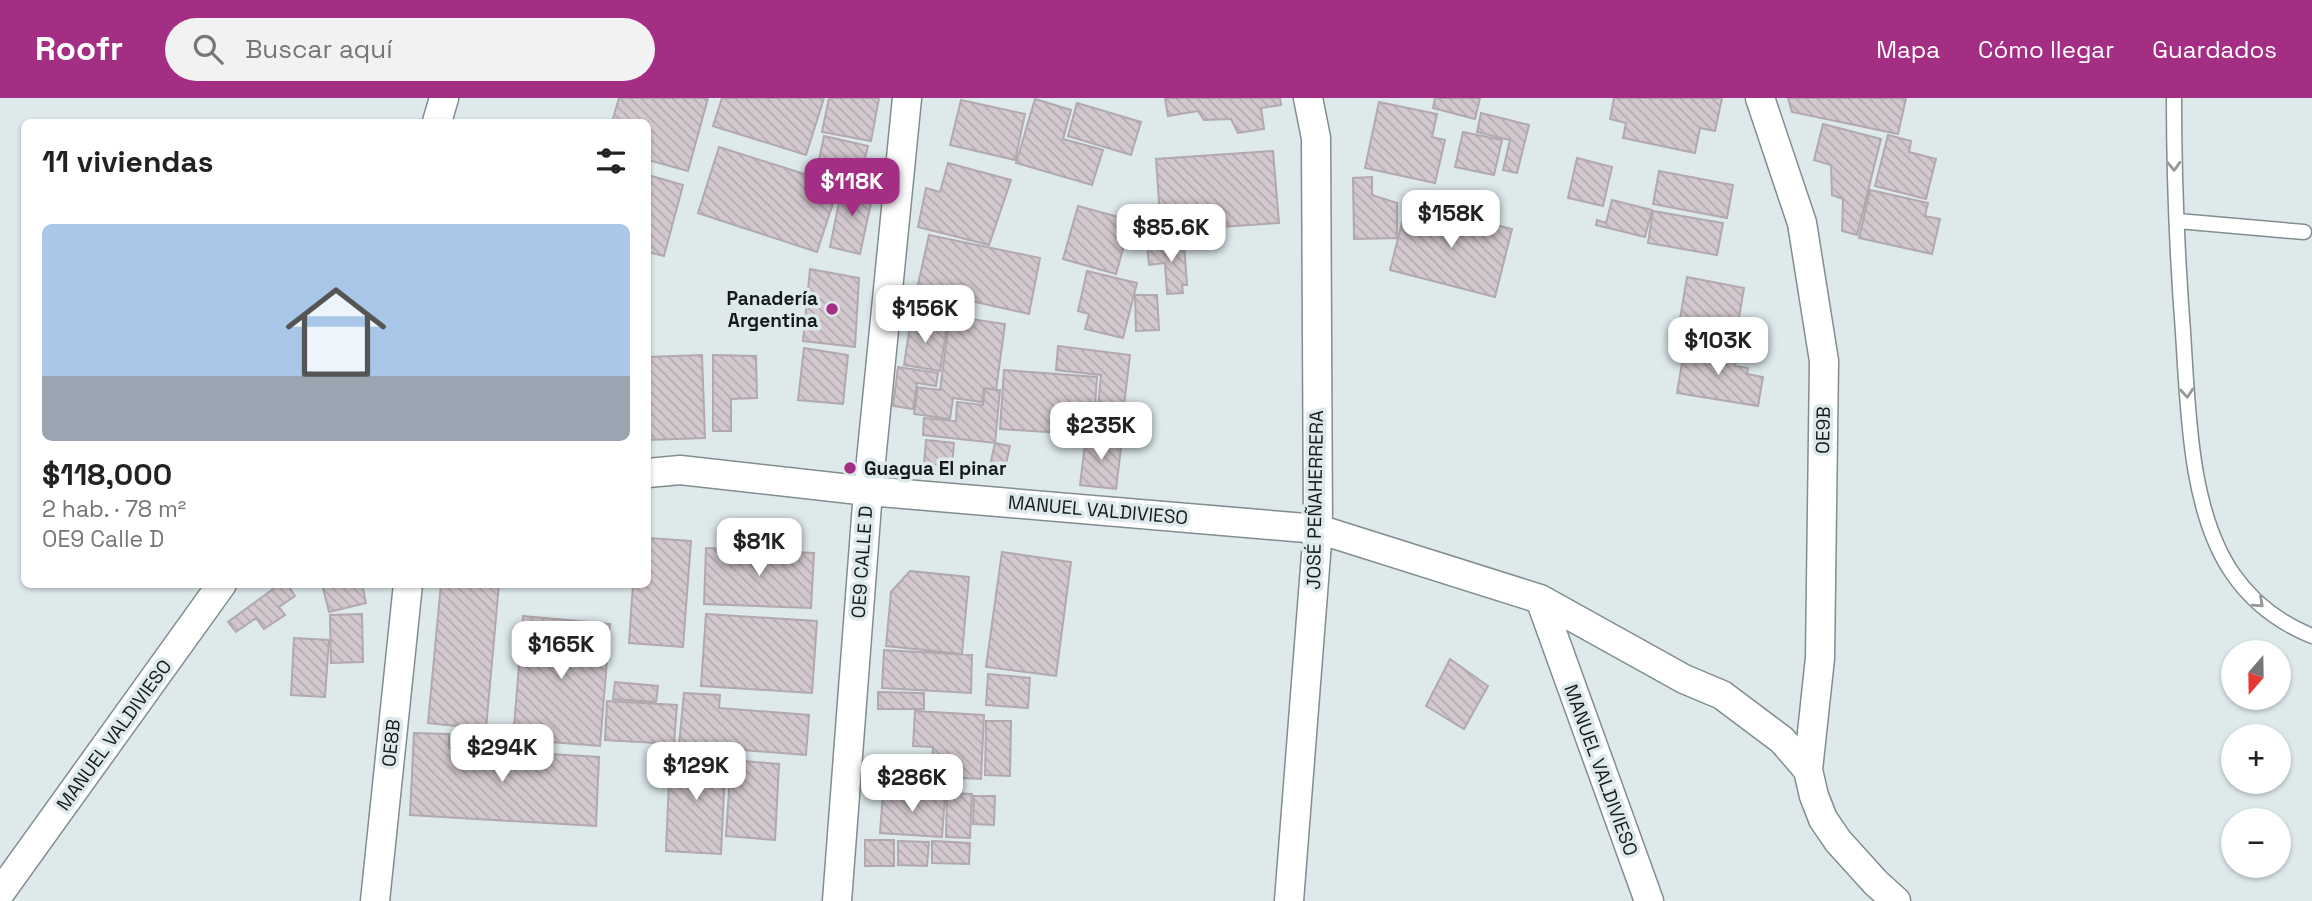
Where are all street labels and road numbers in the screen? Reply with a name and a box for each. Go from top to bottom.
street label: OE9B [1810,406,1836,454]
street label: JOSÉ PEÑAHERRERA [1301,410,1329,590]
street label: MANUEL VALDIVIESO [1007,490,1189,530]
street label: OE9 CALLE D [846,505,878,619]
street label: MANUEL VALDIVIESO [51,655,177,815]
street label: MANUEL VALDIVIESO [1558,681,1644,859]
street label: OE8B [376,718,406,768]

